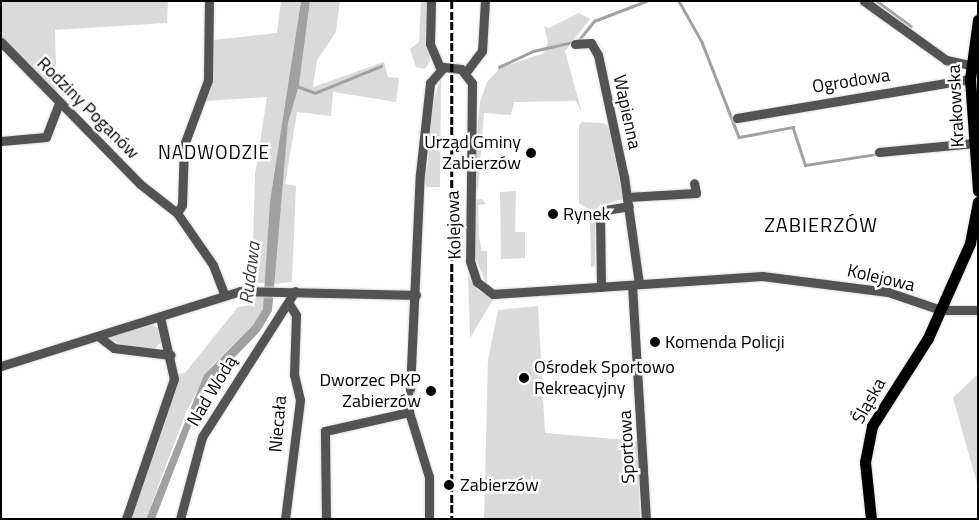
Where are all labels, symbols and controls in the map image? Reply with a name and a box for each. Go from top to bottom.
street label: Rodziny Poganów [32,52,144,164]
street label: Ogrodowa [811,64,891,98]
street label: Krakowska [943,64,969,148]
street label: Wapienna [609,73,645,151]
place label: Urząd Gminy Zabierzów [424,132,521,174]
district label: NADWODZIE [157,141,271,163]
marker: Urząd Gminy Zabierzów [525,147,537,159]
street label: Kolejowa [442,190,466,260]
place label: Rynek [563,203,610,225]
marker: Rynek [547,208,559,220]
district label: ZABIERZÓW [763,212,879,236]
water label: Rudawa [234,241,264,305]
street label: Kolejowa [845,260,917,296]
place label: Komenda Policji [665,331,785,353]
marker: Komenda Policji [649,336,661,348]
street label: Nad Wodą [183,352,241,430]
place label: Ośrodek Sportowo Rekreacyjny [534,357,675,399]
place label: Dworzec PKP Zabierzów [319,370,421,412]
marker: Ośrodek Sportowo Rekreacyjny [518,372,530,384]
street label: Śląska [848,374,890,428]
marker: Dworzec PKP Zabierzów [425,385,437,397]
street label: Niecała [265,395,291,453]
street label: Sportowa [614,410,640,484]
place label: Zabierzów [460,474,539,496]
marker: Zabierzów [442,478,456,492]

